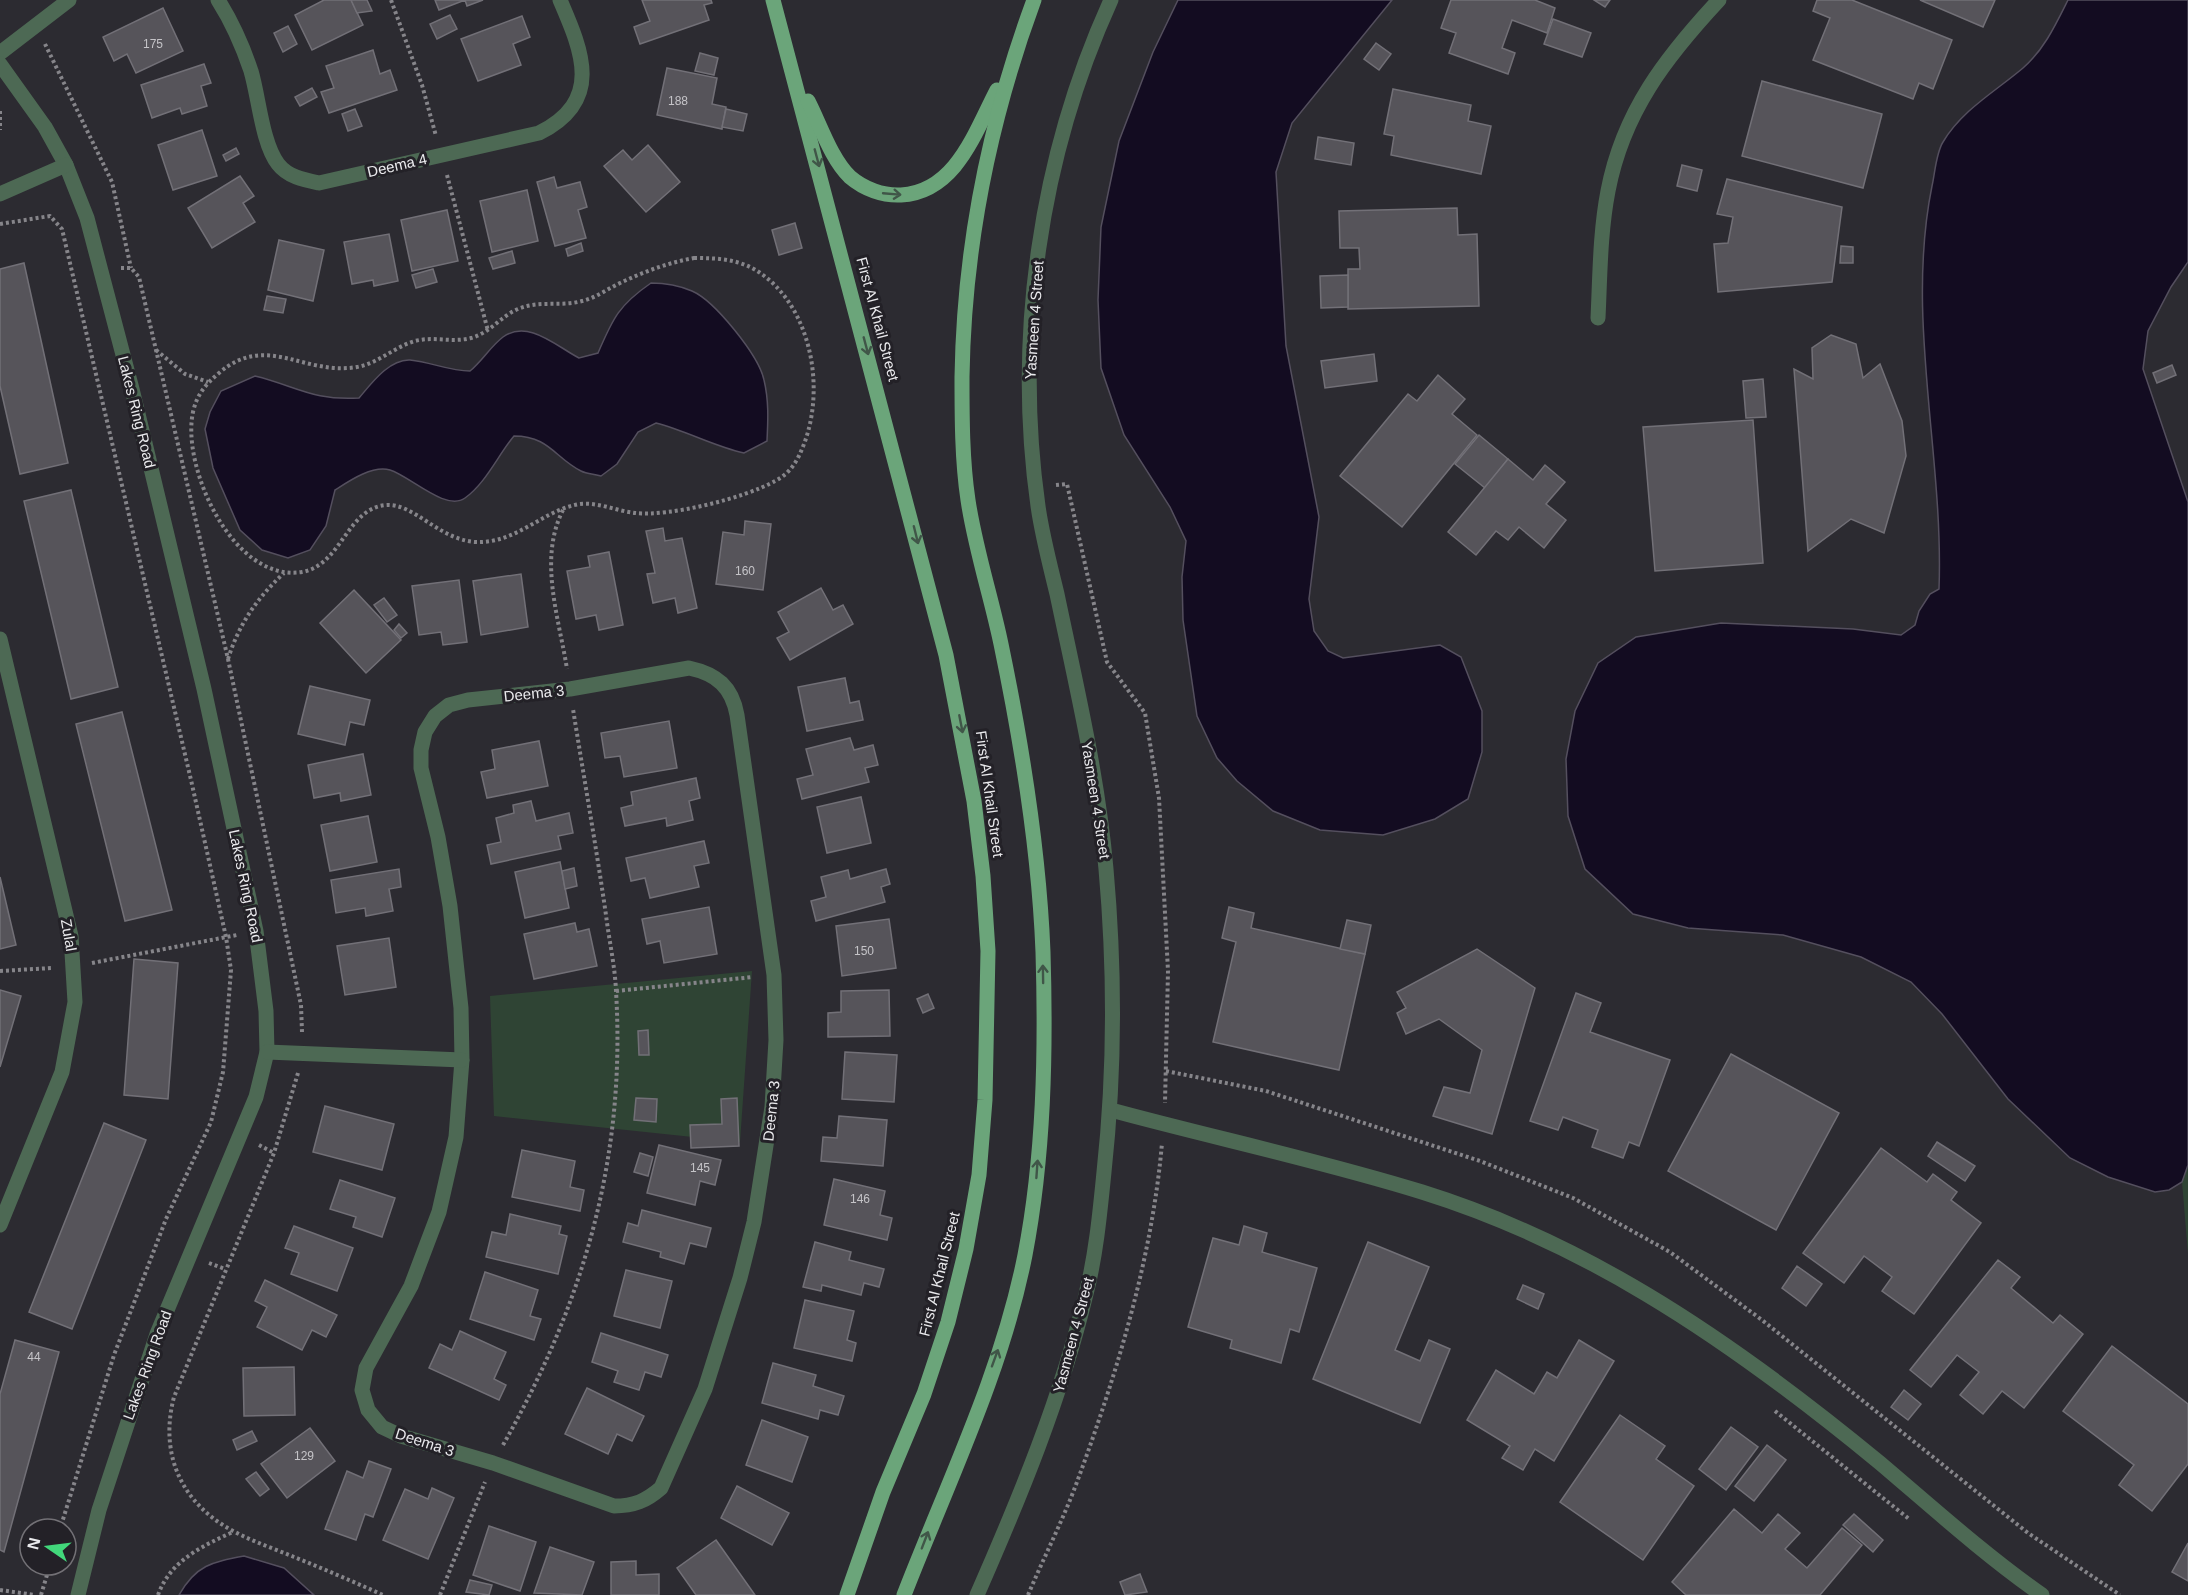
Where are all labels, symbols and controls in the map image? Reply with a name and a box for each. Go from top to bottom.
house number: 175 [143,37,163,51]
house number: 188 [668,94,688,108]
one-way arrow [811,148,823,167]
street label: Deema 4 [365,150,429,180]
one-way arrow [882,189,901,200]
street label: First Al Khail Street [853,255,903,384]
street label: Yasmeen 4 Street [1021,259,1047,380]
one-way arrow [861,336,873,355]
street label: Lakes Ring Road [115,354,159,470]
one-way arrow [910,525,922,544]
house number: 160 [735,564,755,578]
street label: Deema 3 [503,681,565,705]
one-way arrow [956,715,968,734]
street label: First Al Khail Street [973,730,1007,859]
street label: Yasmeen 4 Street [1078,740,1114,861]
street label: Lakes Ring Road [226,828,266,944]
street label: Zulal [58,918,80,952]
house number: 150 [854,944,874,958]
one-way arrow [1037,964,1049,984]
street label: Deema 3 [759,1080,783,1142]
one-way arrow [1032,1159,1043,1179]
house number: 145 [690,1161,710,1175]
house number: 146 [850,1192,870,1206]
street label: First Al Khail Street [915,1209,963,1338]
street label: Yasmeen 4 Street [1049,1275,1097,1395]
street label: Lakes Ring Road [119,1308,175,1422]
house number: 44 [27,1350,41,1364]
one-way arrow [991,1350,1002,1368]
street label: Deema 3 [393,1425,457,1459]
house number: 129 [294,1449,314,1463]
north arrow [18,1517,78,1577]
one-way arrow [920,1532,931,1550]
text: N [24,1536,44,1551]

